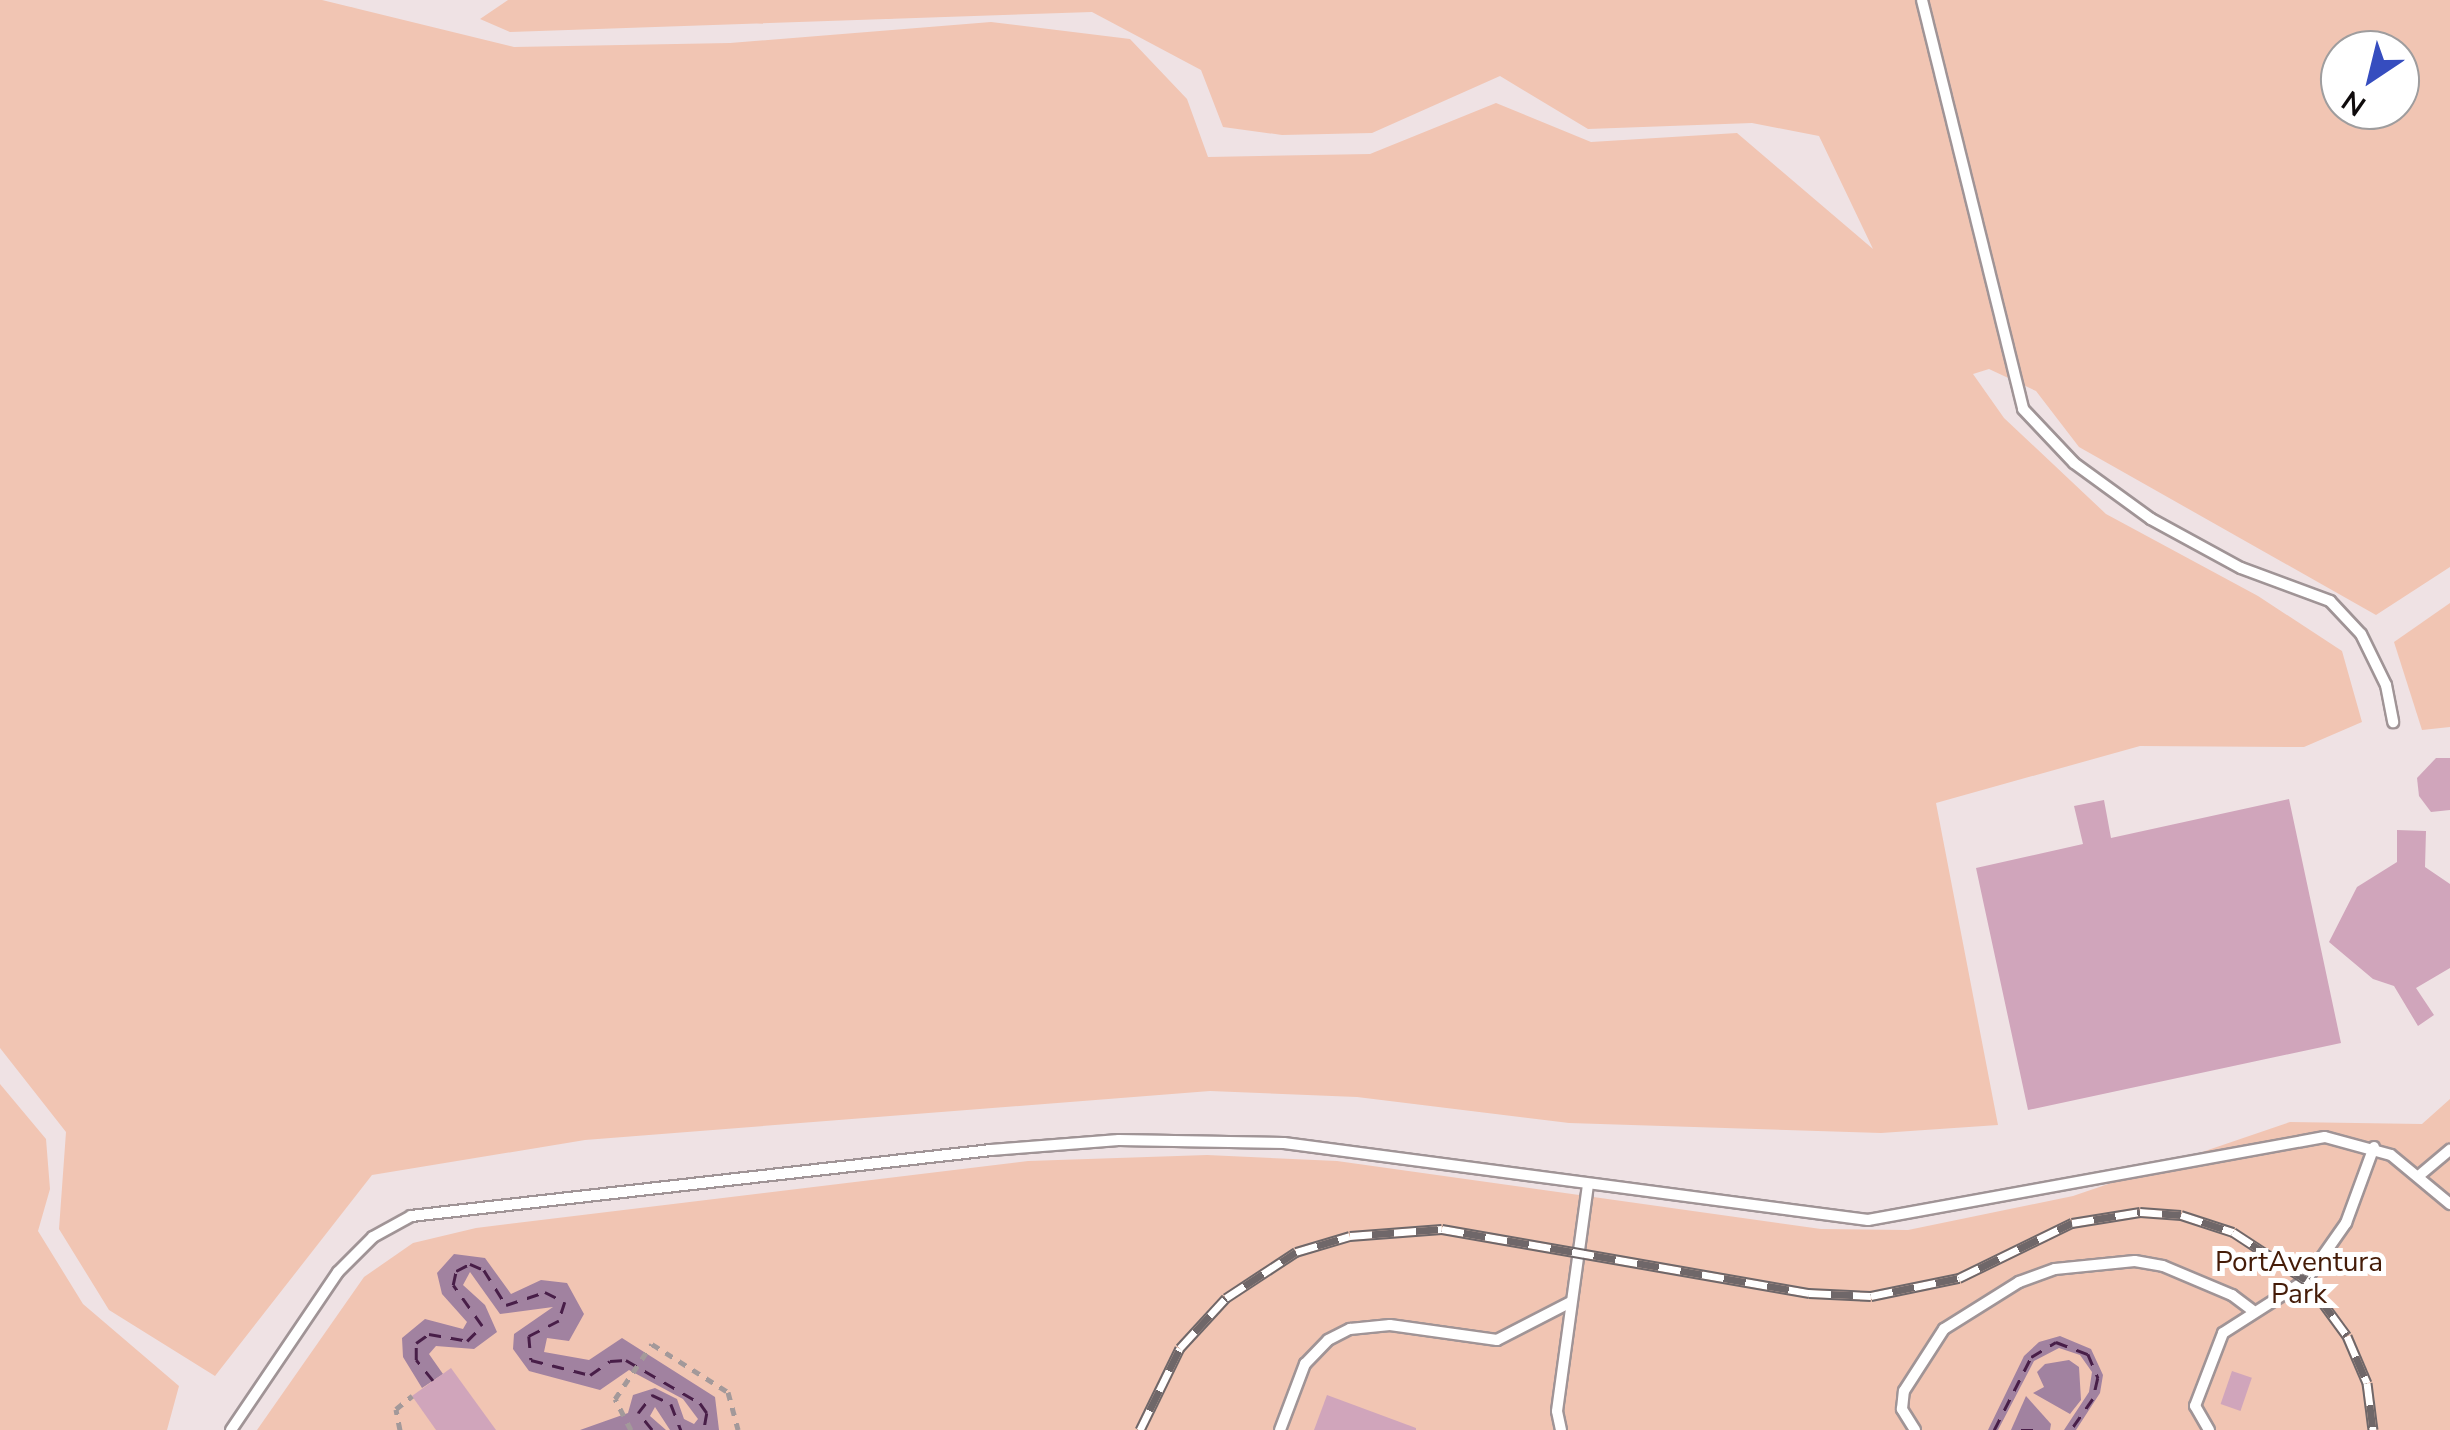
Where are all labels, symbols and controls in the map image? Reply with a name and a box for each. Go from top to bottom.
north arrow [2320,30,2420,130]
text: N [2334,81,2373,125]
park label: PortAventura Park [2215,1245,2383,1311]

